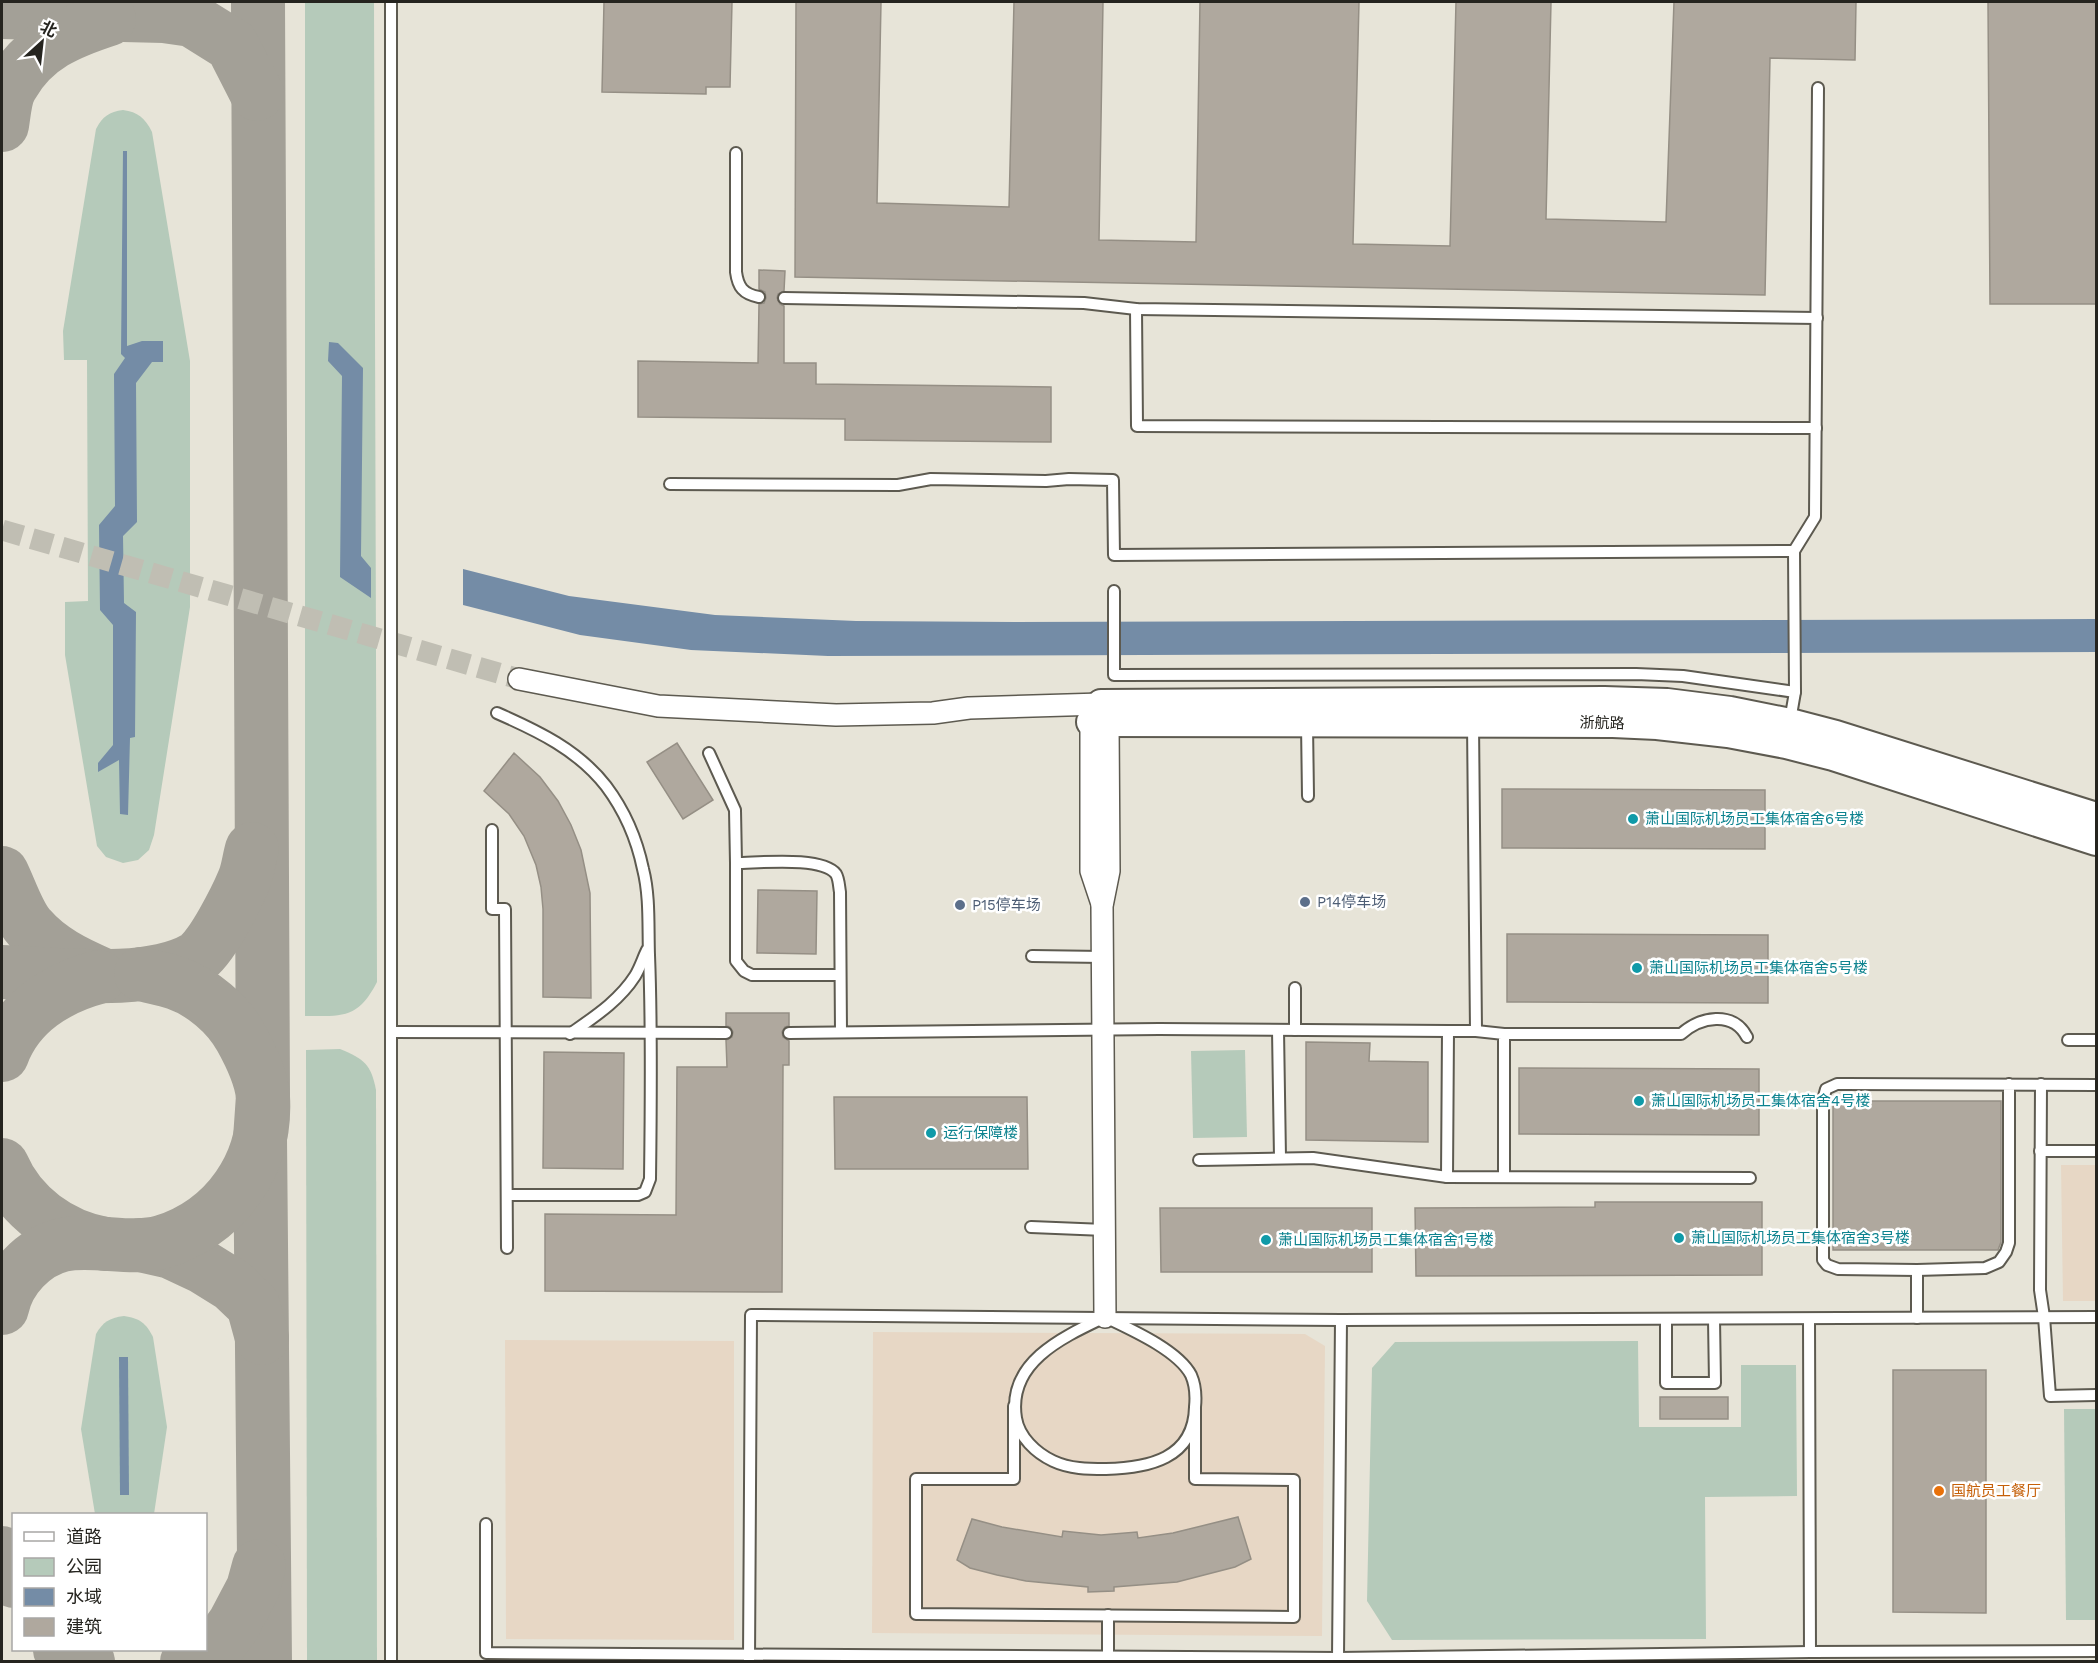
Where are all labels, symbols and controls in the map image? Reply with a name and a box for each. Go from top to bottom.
north arrow [12,12,72,72]
text: 北 [37,17,60,41]
street label: 浙航路 [1579,714,1625,732]
place label: 萧山国际机场员工集体宿舍6号楼 [1645,810,1864,828]
marker: 萧山国际机场员工集体宿舍6号楼 [1626,812,1640,826]
place label: P14停车场 [1317,893,1386,911]
marker: P14停车场 [1298,895,1312,909]
place label: P15停车场 [972,896,1041,914]
marker: P15停车场 [953,898,967,912]
place label: 萧山国际机场员工集体宿舍5号楼 [1649,959,1868,977]
marker: 萧山国际机场员工集体宿舍5号楼 [1630,961,1644,975]
place label: 萧山国际机场员工集体宿舍4号楼 [1651,1092,1870,1110]
marker: 萧山国际机场员工集体宿舍4号楼 [1632,1094,1646,1108]
place label: 运行保障楼 [943,1124,1018,1142]
marker: 运行保障楼 [924,1126,938,1140]
place label: 萧山国际机场员工集体宿舍3号楼 [1691,1229,1910,1247]
place label: 萧山国际机场员工集体宿舍1号楼 [1278,1231,1494,1249]
marker: 萧山国际机场员工集体宿舍3号楼 [1672,1231,1686,1245]
marker: 萧山国际机场员工集体宿舍1号楼 [1259,1233,1273,1247]
place label: 国航员工餐厅 [1951,1482,2041,1500]
marker: 国航员工餐厅 [1932,1484,1946,1498]
legend [12,1513,207,1651]
text: 道路 [66,1526,102,1547]
text: 公园 [66,1556,102,1577]
text: 水域 [66,1586,102,1607]
text: 建筑 [66,1616,102,1637]

